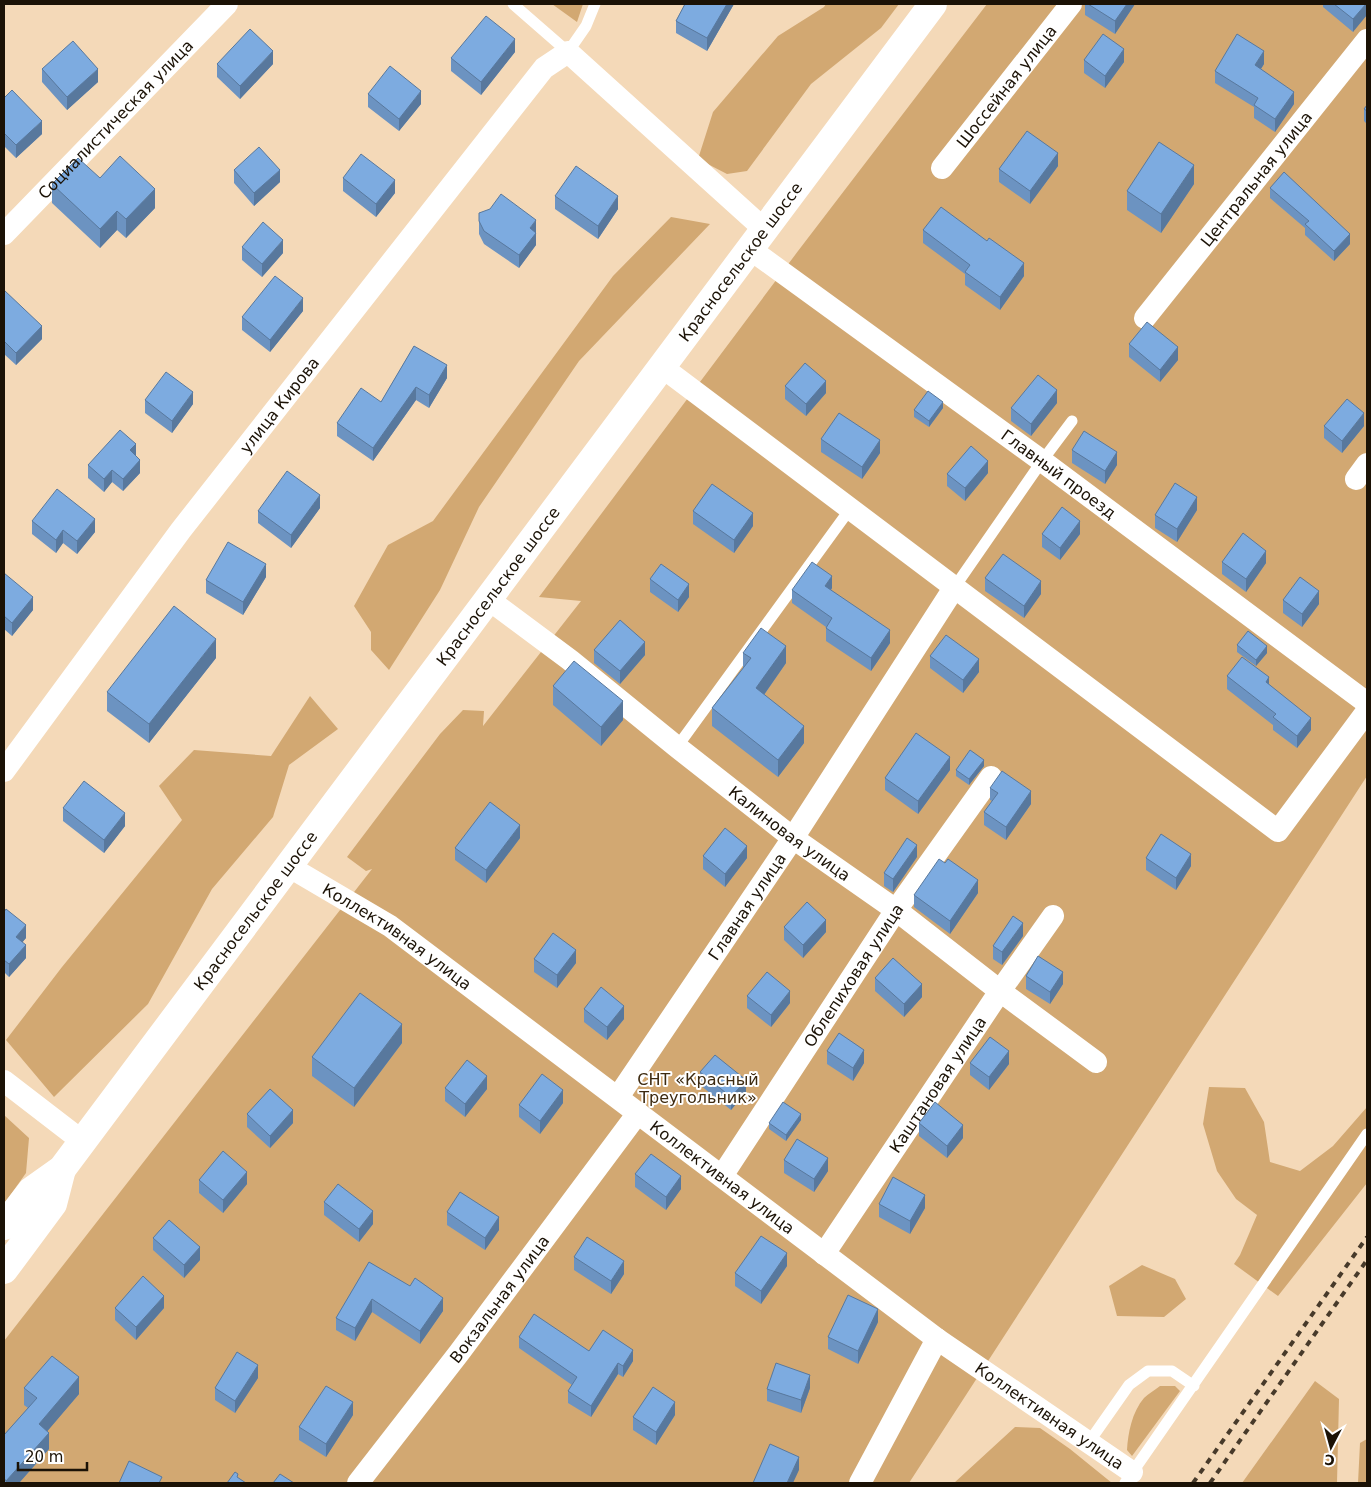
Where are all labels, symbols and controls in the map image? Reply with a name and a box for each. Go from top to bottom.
street label: Шоссейная улица [953,22,1061,152]
street label: Социалистическая улица [34,36,197,203]
street label: Центральная улица [1197,108,1316,251]
street label: Красносельское шоссе [675,179,806,345]
street label: улица Кирова [236,353,323,457]
street label: Главный проезд [998,426,1120,523]
street label: Красносельское шоссе [433,503,564,670]
street label: Калиновая улица [725,782,854,885]
street label: Красносельское шоссе [190,827,321,994]
street label: Главная улица [704,850,790,964]
street label: Коллективная улица [319,880,475,994]
street label: Облепиховая улица [800,900,908,1051]
street label: Каштановая улица [885,1013,990,1157]
park label: СНТ «Красный Треугольник» [637,1070,759,1107]
street label: Коллективная улица [646,1117,798,1238]
street label: Вокзальная улица [446,1232,553,1367]
street label: Коллективная улица [971,1359,1127,1474]
north arrow [1306,1422,1356,1472]
scale bar [18,1440,86,1472]
text: 20 m [25,1448,63,1466]
text: С [1324,1451,1336,1468]

